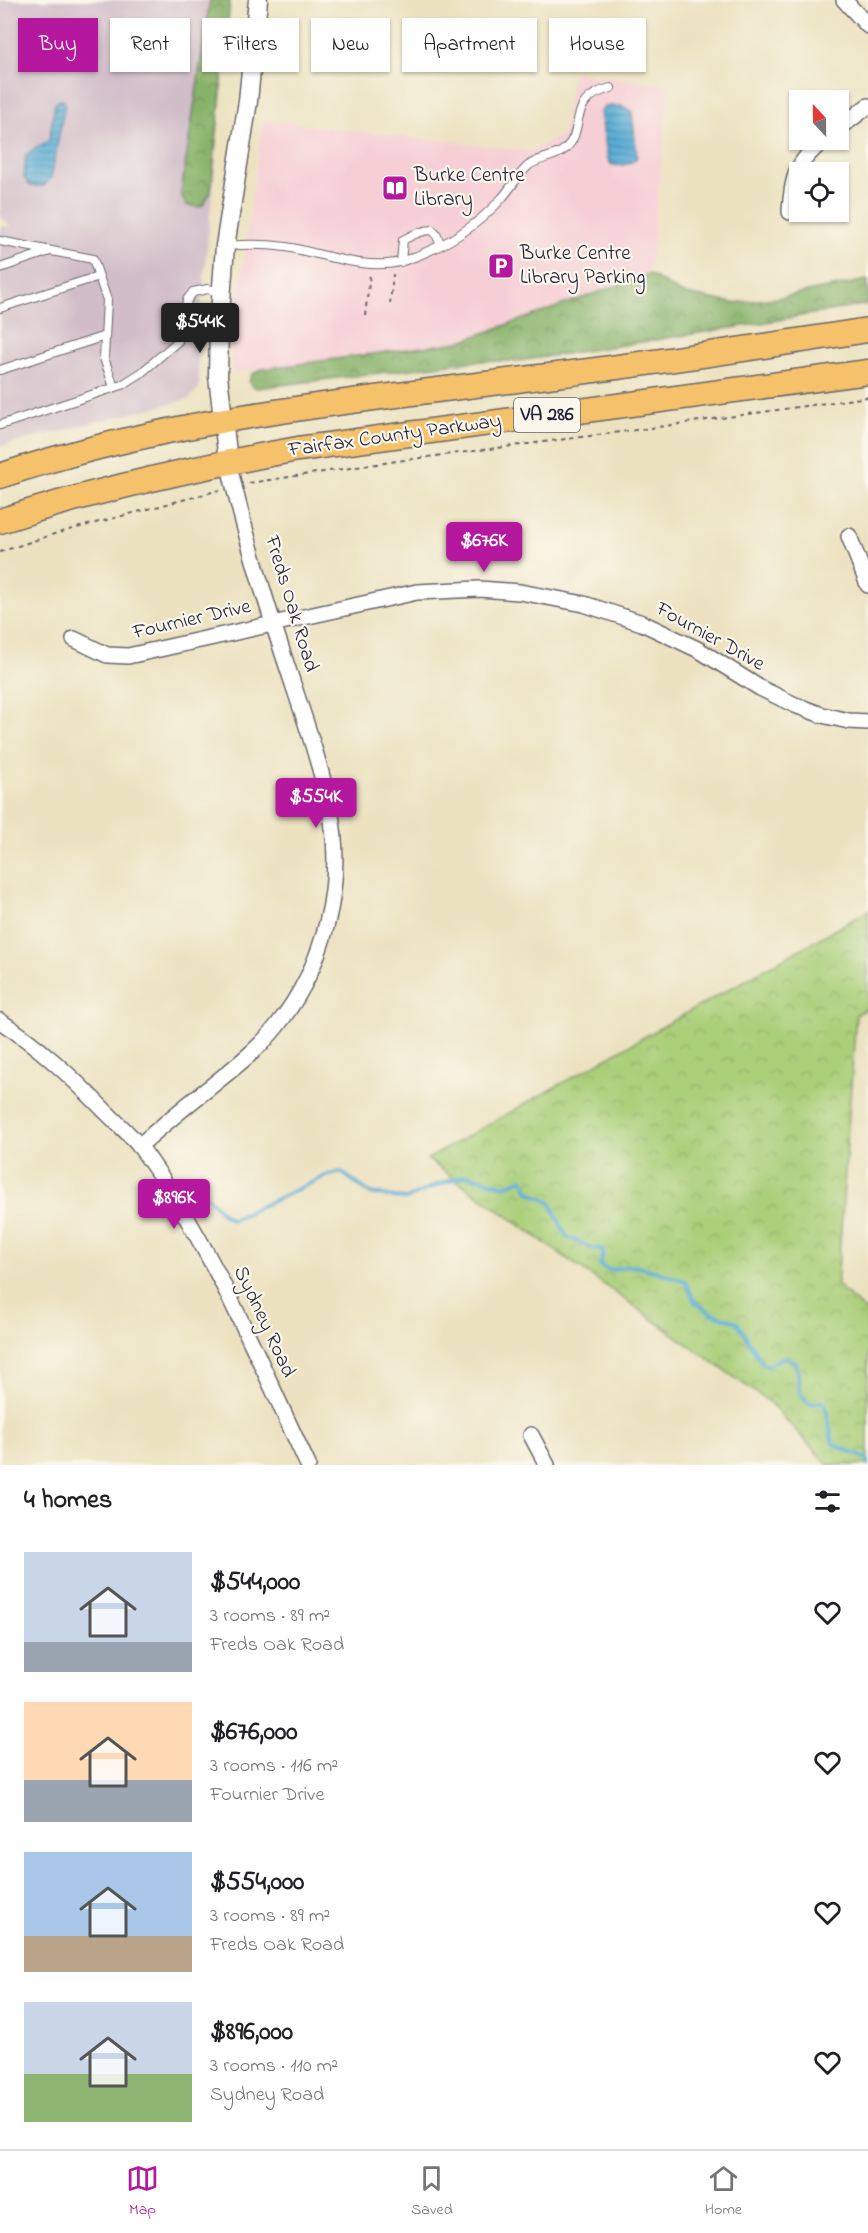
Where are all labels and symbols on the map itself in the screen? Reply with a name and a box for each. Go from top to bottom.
north arrow [789,90,849,150]
place label: Burke Centre Library [413,161,525,217]
library icon: Burke Centre Library [380,173,410,203]
place label: Burke Centre Library Parking [519,239,645,295]
parking icon: Burke Centre Library Parking [486,251,516,281]
pin: $544K [158,303,242,354]
road number: VA 286 [514,398,580,432]
street label: Fairfax County Parkway [286,406,504,468]
pin: $676K [442,522,526,573]
street label: Freds Oak Road [256,531,326,676]
street label: Fournier Drive [129,592,255,648]
street label: Fournier Drive [649,594,770,680]
pin: $554K [274,778,358,829]
pin: $896K [132,1179,216,1230]
street label: Sydney Road [223,1261,303,1384]

